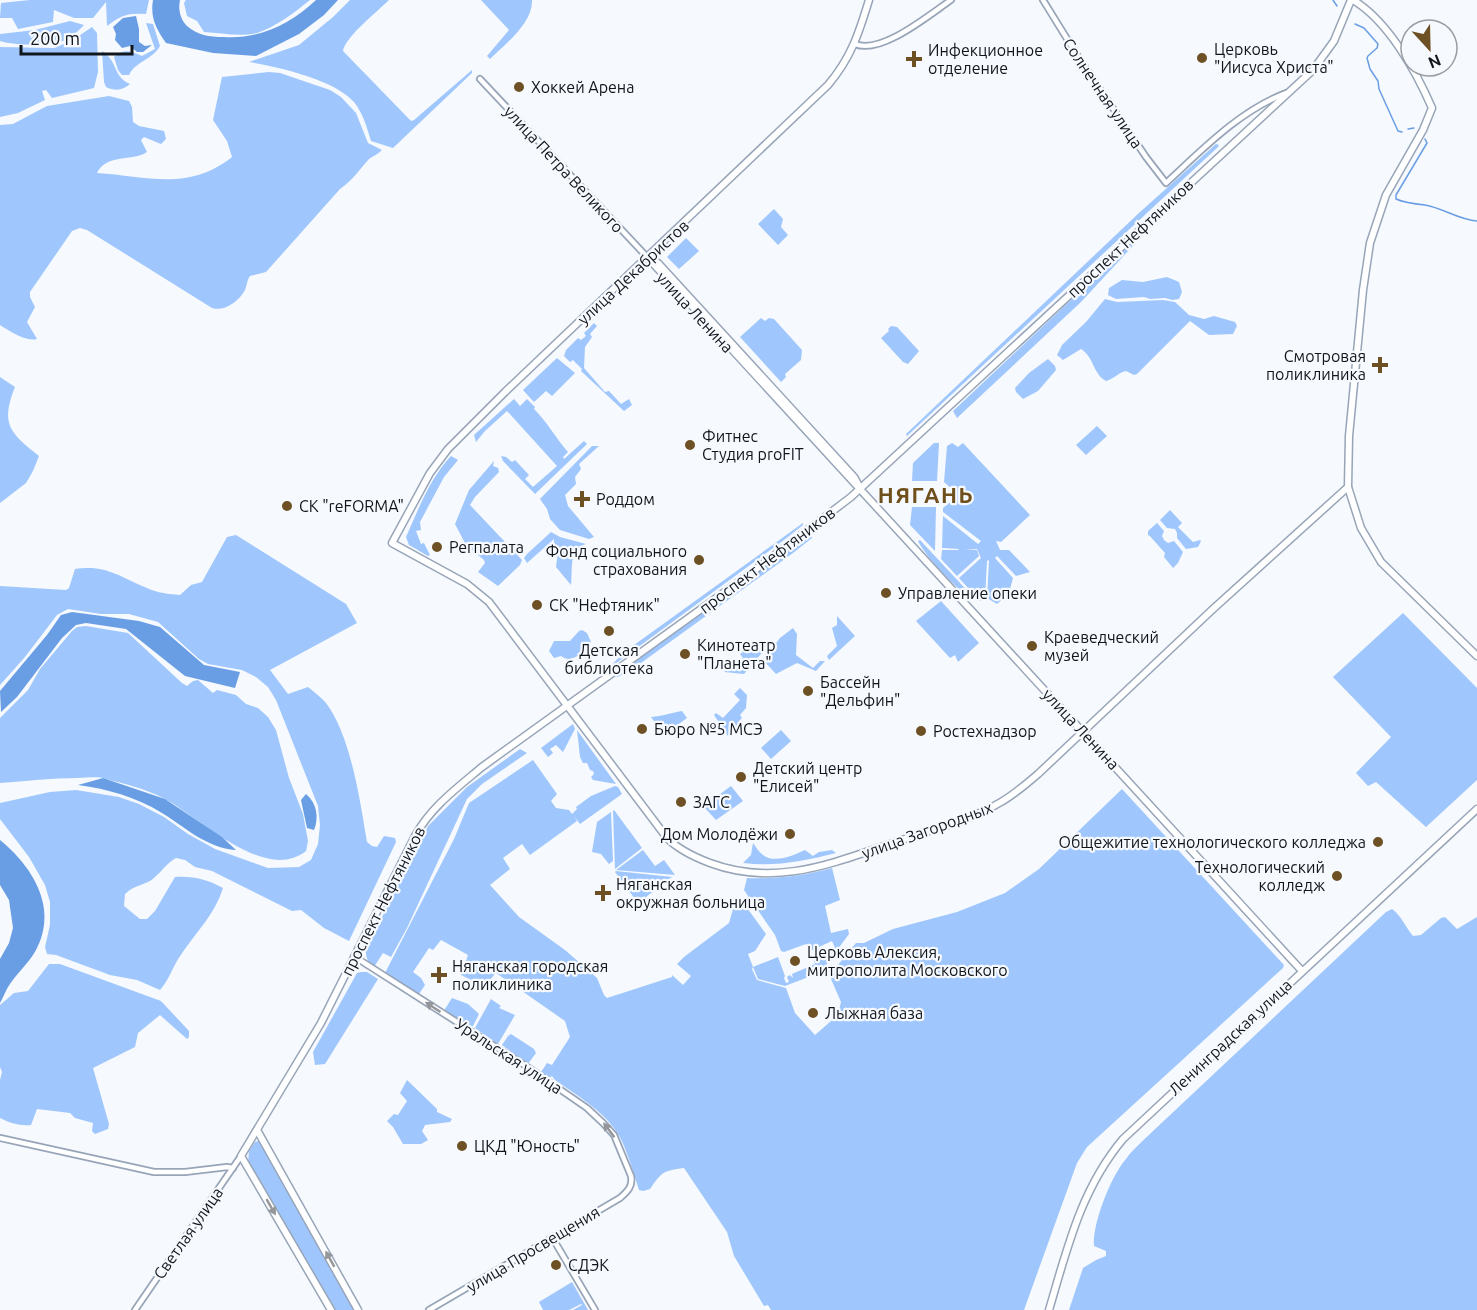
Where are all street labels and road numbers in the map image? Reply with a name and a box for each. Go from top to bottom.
street label: Солнечная улица [1060,35,1146,151]
street label: улица Петра Великого [501,102,627,236]
street label: проспект Нефтяников [1063,175,1197,301]
street label: улица Декабристов [574,216,692,328]
street label: улица Ленина [653,268,737,356]
street label: проспект Нефтяников [696,503,838,617]
street label: улица Ленина [1039,685,1123,773]
street label: улица Загородных [859,798,995,862]
street label: проспект Нефтяников [337,823,429,979]
street label: Ленинградская улица [1165,975,1295,1099]
street label: Уральская улица [452,1015,566,1097]
street label: Светлая улица [150,1184,226,1282]
street label: улица Просвещения [463,1202,603,1296]

